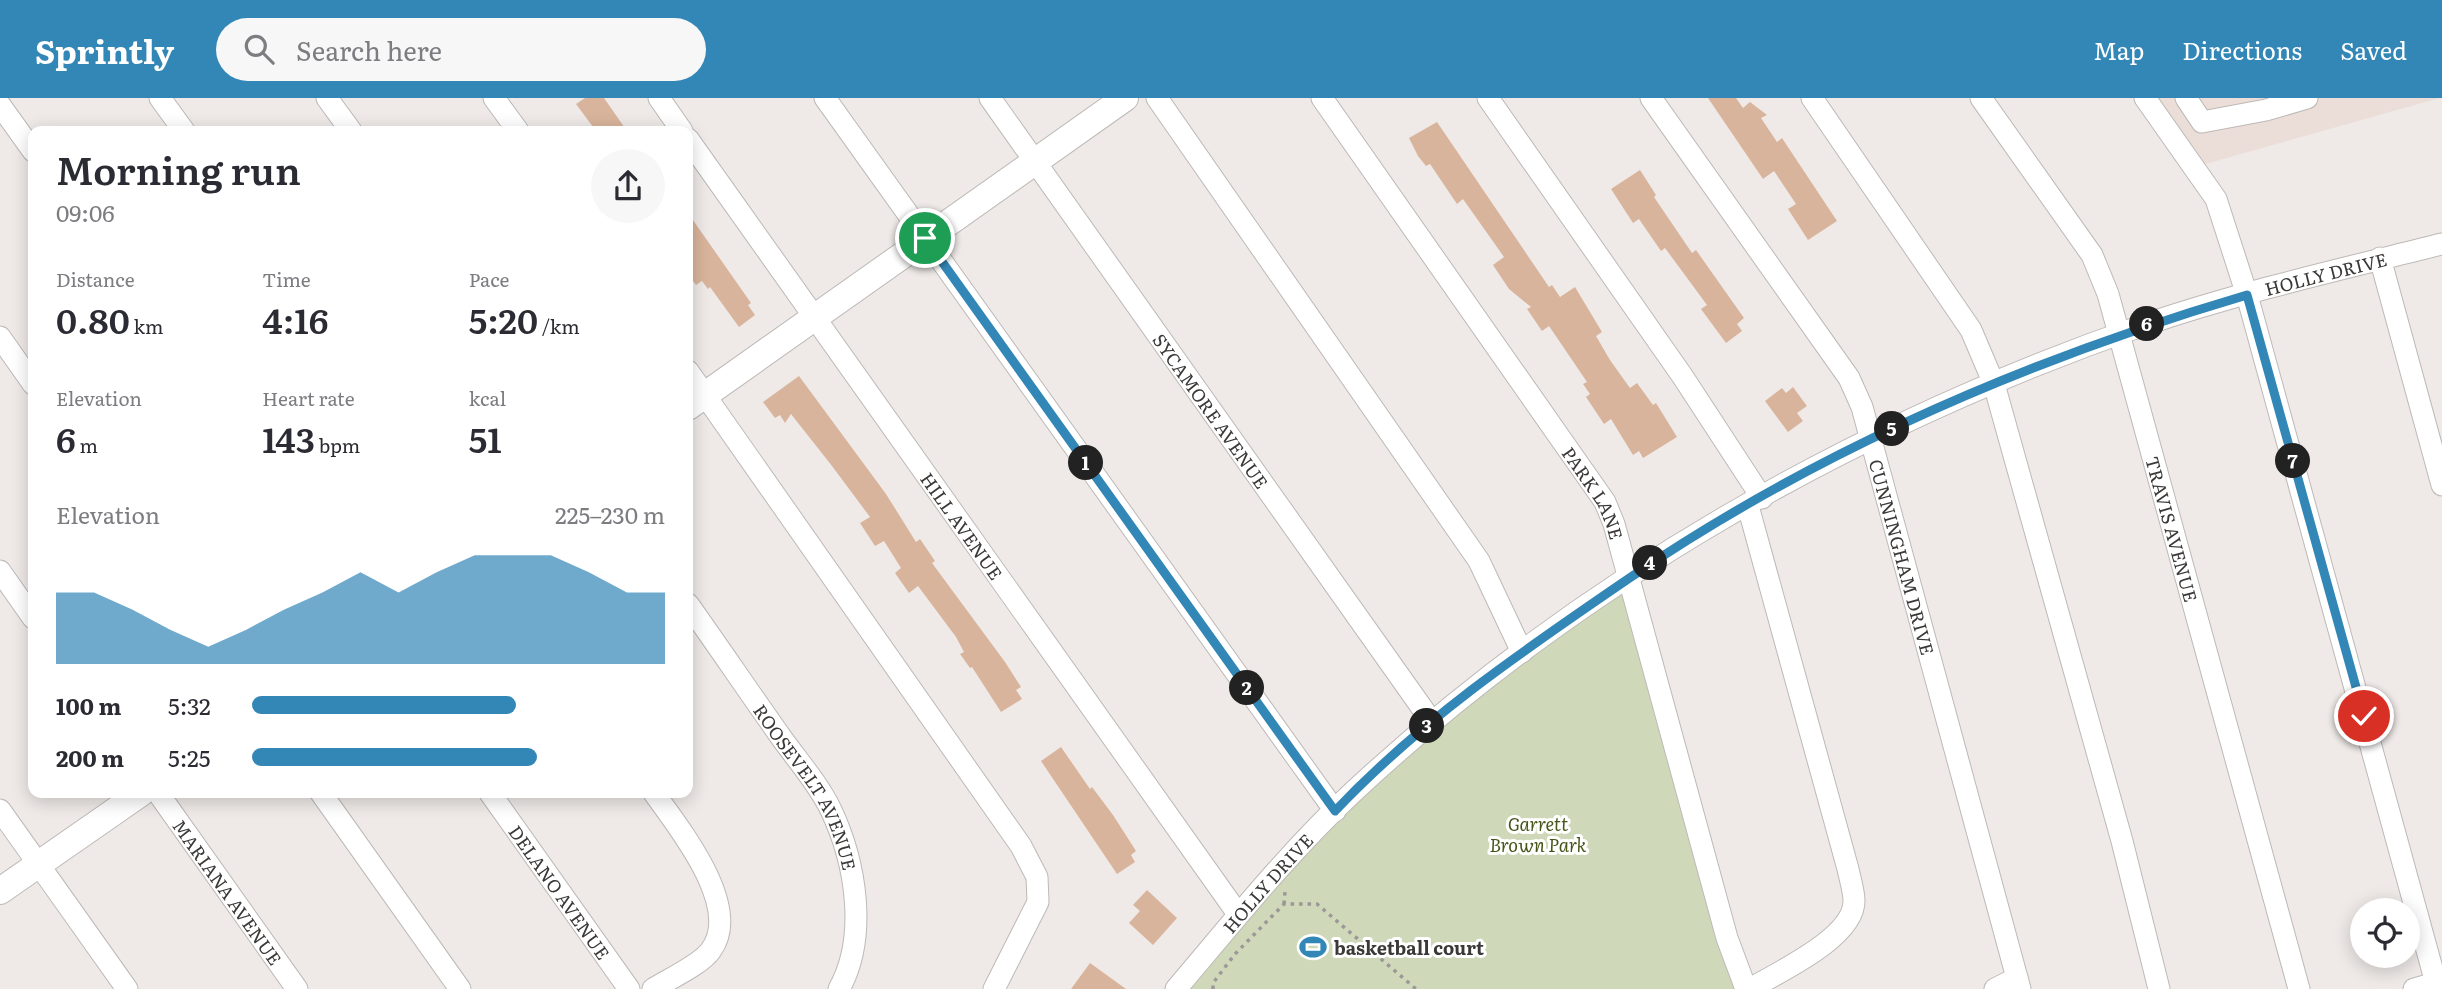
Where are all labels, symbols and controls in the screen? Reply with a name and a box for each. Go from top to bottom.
search box [216,18,706,81]
text: Sprintly [35,25,174,74]
icon: search [240,30,278,68]
text: Search here [296,30,442,69]
text: Map [2093,32,2144,67]
text: Directions [2182,32,2302,67]
text: Saved [2340,32,2407,67]
text: Morning run [56,140,301,197]
button: share [591,149,665,223]
text: 09:06 [56,195,115,229]
pin [895,208,955,268]
icon: arrive [906,219,944,257]
street label: HOLLY DRIVE [2261,245,2390,302]
text: Distance [56,265,135,293]
text: Time [262,265,311,293]
text: Pace [469,265,509,293]
text: 0.80 [56,293,130,345]
text: 4:16 [262,293,328,345]
text: 5:20 [469,293,538,345]
pin: 6 [2130,306,2164,342]
text: 6 [2141,309,2152,337]
text: km [130,312,163,340]
text: /km [538,312,580,340]
street label: SYCAMORE AVENUE [1147,327,1276,494]
text: Elevation [56,384,142,412]
text: Heart rate [262,384,355,412]
text: kcal [469,384,506,412]
text: 6 [56,412,76,464]
text: 143 [262,412,315,464]
text: 51 [469,412,502,464]
pin: 5 [1874,412,1910,446]
text: 5 [1886,414,1897,442]
text: m [76,431,98,459]
text: bpm [315,431,360,459]
street label: PARK LANE [1556,441,1631,542]
pin: 7 [2276,444,2310,478]
pin: 1 [1068,446,1104,480]
text: 7 [2287,446,2298,474]
text: 1 [1082,448,1089,476]
street label: TRAVIS AVENUE [2140,453,2205,605]
street label: CUNNINGHAM DRIVE [1863,456,1942,658]
street label: HILL AVENUE [915,466,1010,585]
text: Elevation [56,497,160,531]
text: 225–230 m [555,497,665,531]
pin: 4 [1632,546,1668,580]
text: 4 [1644,548,1655,576]
pin: 2 [1230,670,1264,706]
text: 2 [1241,673,1252,701]
pin [2334,686,2394,746]
text: 100 m [56,688,121,722]
text: 5:32 [168,688,211,722]
icon: check [2345,697,2383,735]
street label: ROOSEVELT AVENUE [748,698,864,873]
pin: 3 [1410,708,1444,744]
text: 3 [1421,711,1432,739]
text: 200 m [56,740,124,774]
text: 5:25 [168,740,210,774]
park label: Garrett Brown Park [1490,810,1587,858]
street label: MARIANA AVENUE [167,813,289,970]
street label: DELANO AVENUE [503,819,617,964]
street label: HOLLY DRIVE [1216,827,1319,939]
map controls [2350,898,2420,968]
button: locate [2350,898,2420,968]
sports icon: basketball court [1298,932,1328,962]
place label: basketball court [1334,934,1484,961]

